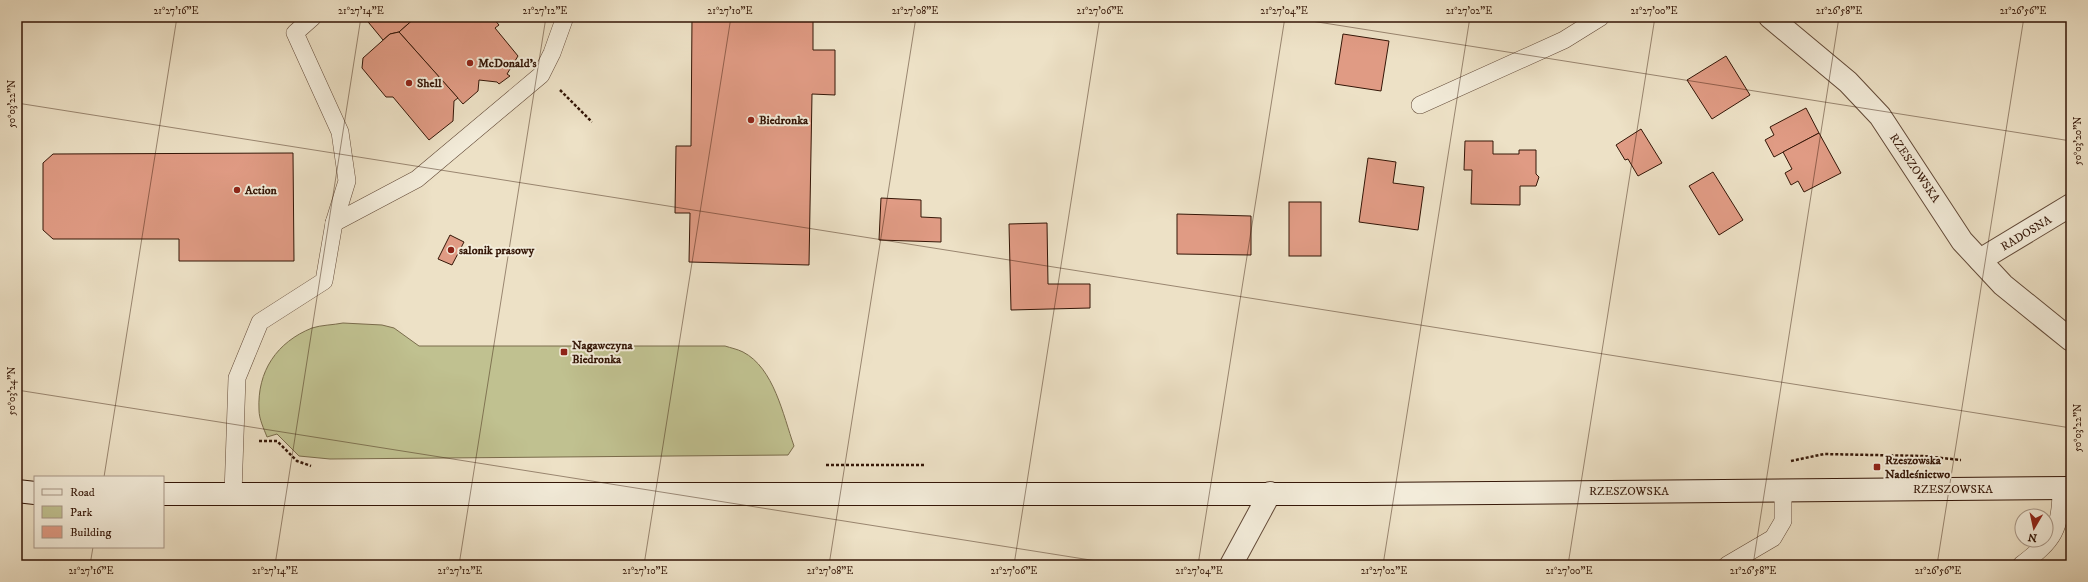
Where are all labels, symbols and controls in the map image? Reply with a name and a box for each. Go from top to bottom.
text: 21°27'16"E [153,5,199,17]
text: 21°27'14"E [338,5,384,17]
text: 21°27'12"E [523,5,567,17]
text: 21°27'10"E [707,5,753,17]
text: 21°27'08"E [892,5,938,17]
text: 21°27'06"E [1077,5,1123,17]
text: 21°27'04"E [1260,5,1308,17]
text: 21°27'02"E [1446,5,1492,17]
text: 21°27'00"E [1630,5,1678,17]
text: 21°26'58"E [1816,5,1862,17]
text: 21°26'56"E [2000,5,2046,17]
place label: McDonald's [478,56,537,71]
marker: McDonald's [465,58,475,68]
place label: Shell [417,76,442,91]
marker: Shell [404,78,414,88]
text: 50°03'22"N [6,80,18,128]
place label: Biedronka [759,113,809,128]
marker: Biedronka [746,115,756,125]
text: 50°03'20"N [2072,117,2084,165]
street label: RZESZOWSKA [1886,131,1943,206]
place label: Action [244,183,278,198]
marker: Action [232,185,242,195]
street label: RADOSNA [1998,212,2055,254]
place label: salonik prasowy [459,243,534,258]
marker: salonik prasowy [446,245,456,255]
place label: Nagawczyna Biedronka [572,338,633,367]
marker: Nagawczyna Biedronka [559,347,569,357]
text: 50°03'24"N [6,366,18,416]
text: 50°03'22"N [2072,404,2084,452]
place label: Rzeszowska Nadleśnictwo [1885,453,1950,482]
marker: Rzeszowska Nadleśnictwo [1872,462,1882,472]
legend [34,476,164,548]
street label: RZESZOWSKA [1913,482,1993,497]
street label: RZESZOWSKA [1589,484,1669,499]
text: Road [70,485,95,500]
text: Park [70,505,92,520]
north arrow [2014,508,2054,548]
text: Building [70,525,111,540]
text: N [2027,529,2038,545]
text: 21°27'16"E [68,565,114,577]
text: 21°27'14"E [252,565,298,577]
text: 21°27'12"E [438,565,482,577]
text: 21°27'10"E [622,565,668,577]
text: 21°27'08"E [807,565,853,577]
text: 21°27'06"E [991,565,1037,577]
text: 21°27'04"E [1175,565,1223,577]
text: 21°27'02"E [1361,565,1407,577]
text: 21°27'00"E [1545,565,1593,577]
text: 21°26'58"E [1730,565,1776,577]
text: 21°26'56"E [1915,565,1961,577]

